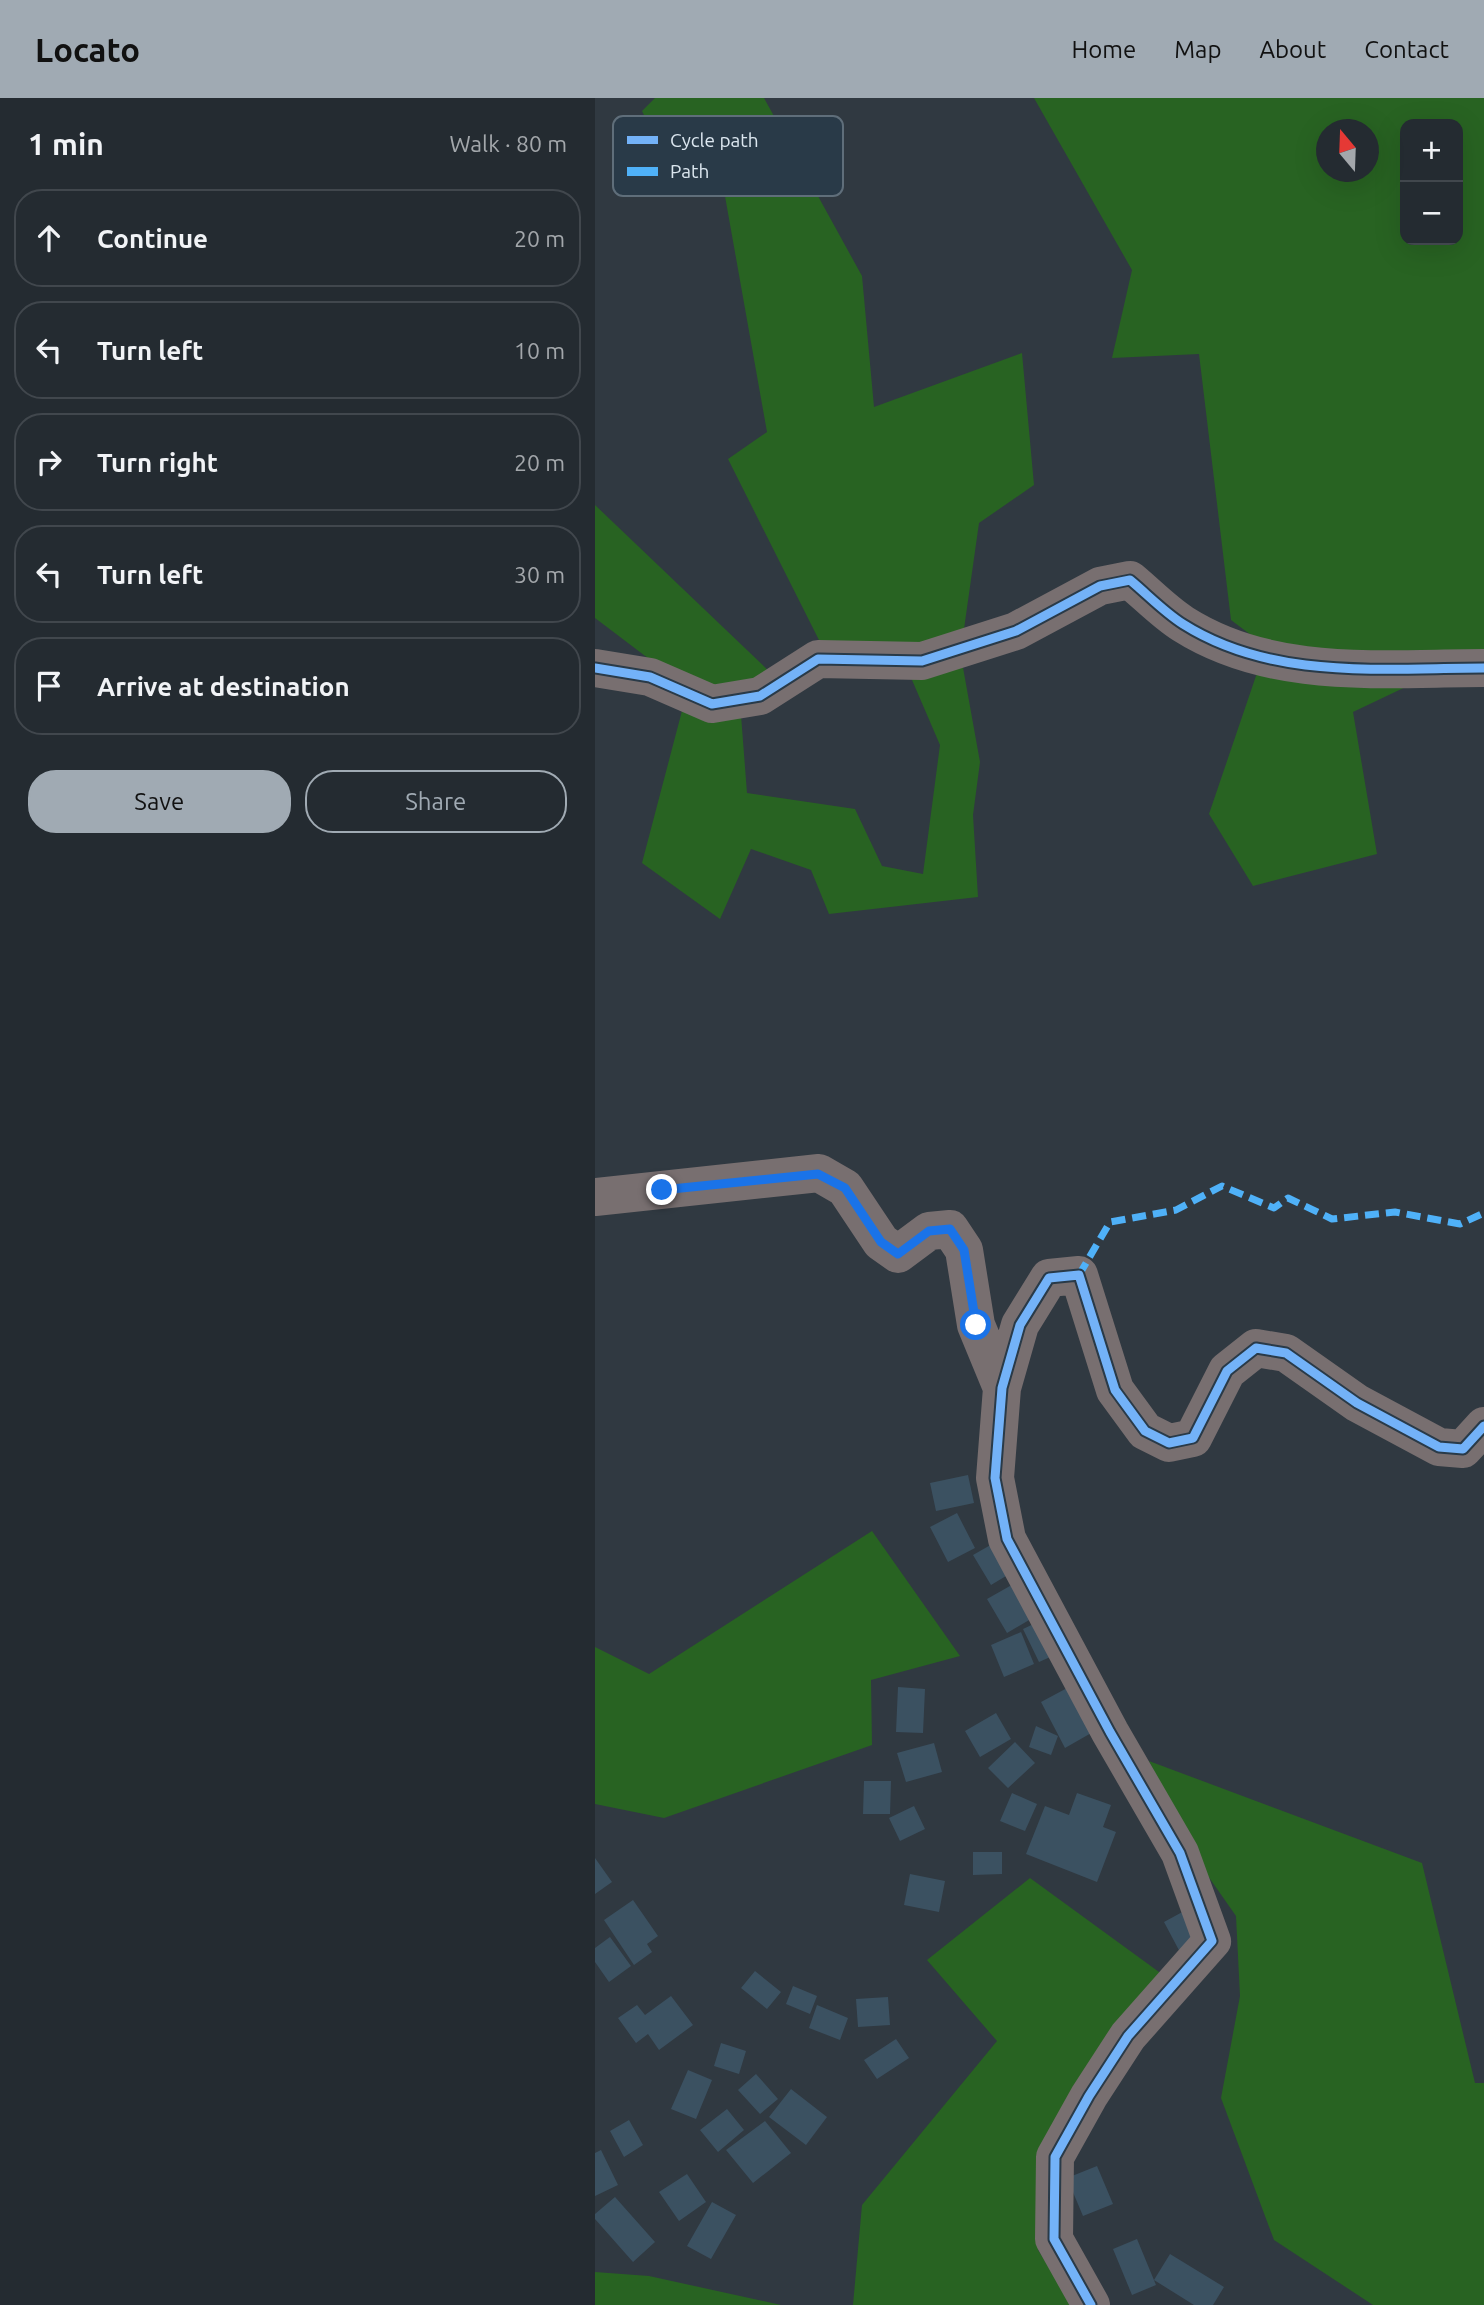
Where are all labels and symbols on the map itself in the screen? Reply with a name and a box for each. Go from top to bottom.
legend [613,116,843,196]
north arrow [1316,119,1379,182]
text: Cycle path [670,129,759,151]
text: Path [670,160,709,182]
route end [646,1174,677,1205]
route start [960,1309,991,1340]

